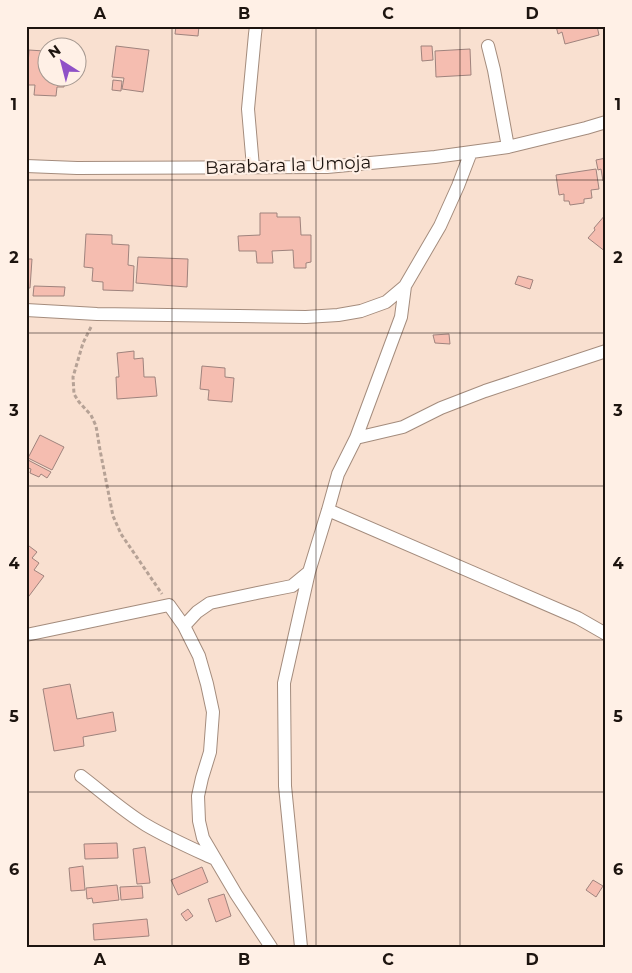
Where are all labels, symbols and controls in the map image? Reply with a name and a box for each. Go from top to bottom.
text: A [93,4,107,23]
text: B [238,4,250,23]
text: C [382,4,394,23]
text: D [525,4,539,23]
north arrow [38,38,88,88]
text: N [44,41,64,62]
text: 1 [11,95,17,114]
text: 1 [615,95,621,114]
street label: Barabara la Umoja [205,151,371,179]
text: 2 [9,248,19,267]
text: 2 [613,248,623,267]
text: 3 [8,401,19,420]
text: 3 [612,401,623,420]
text: 4 [8,554,20,573]
text: 4 [612,554,624,573]
text: 5 [9,707,19,726]
text: 5 [613,707,623,726]
text: 6 [9,860,19,879]
text: 6 [613,860,623,879]
text: A [93,950,107,969]
text: B [238,950,250,969]
text: C [382,950,394,969]
text: D [525,950,539,969]

